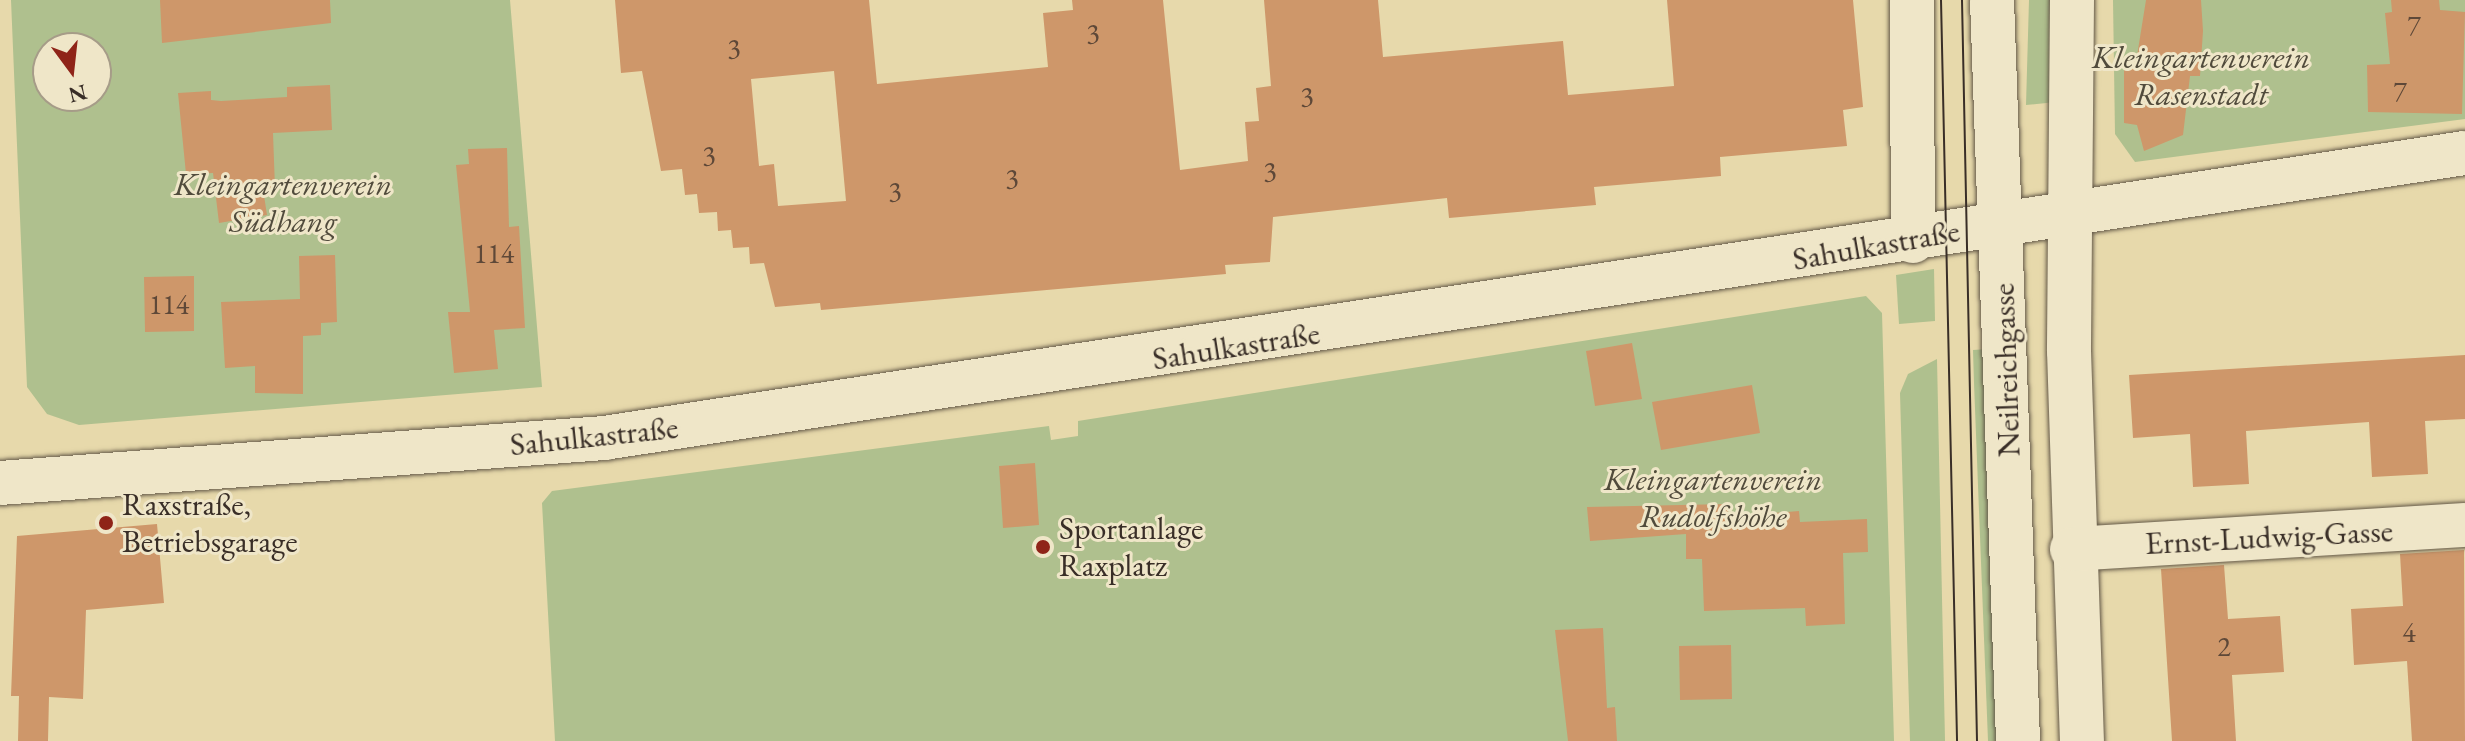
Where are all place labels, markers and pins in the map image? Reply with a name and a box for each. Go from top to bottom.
place label: Raxstraße, Betriebsgarage [122,486,298,561]
place label: Sportanlage Raxplatz [1059,510,1204,585]
marker: Raxstraße, Betriebsgarage [97,514,115,532]
marker: Sportanlage Raxplatz [1034,538,1052,556]

